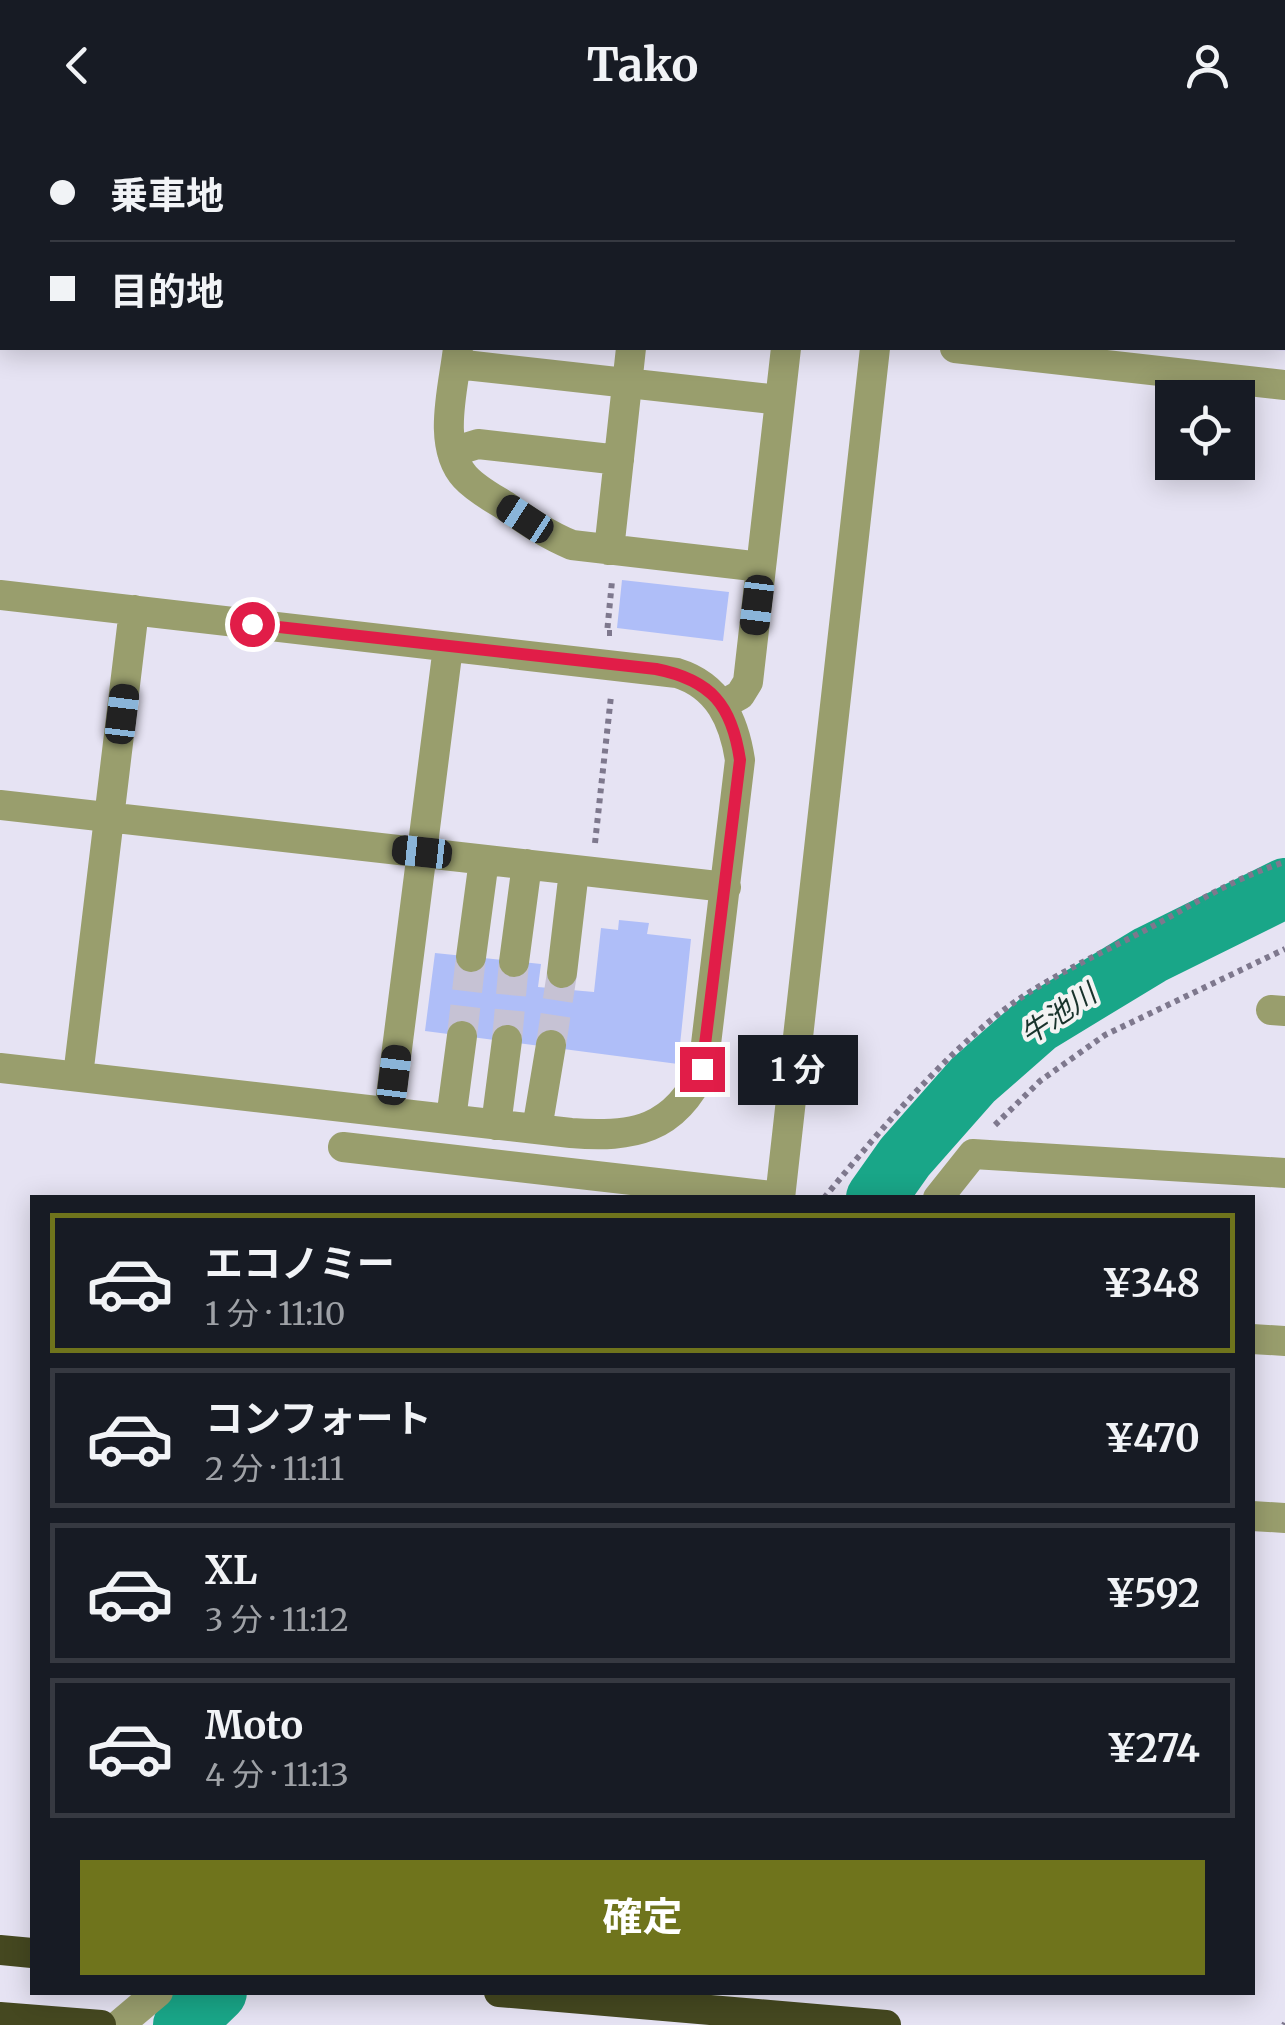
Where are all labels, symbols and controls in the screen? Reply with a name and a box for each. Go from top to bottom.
text: Tako [587,37,698,93]
icon: back [50,38,105,93]
icon: person [1180,38,1235,93]
text: 乗車地 [110,172,224,219]
text: 目的地 [110,268,224,315]
map controls [1155,380,1255,480]
button: locate [1155,380,1255,480]
car [492,490,558,548]
car [738,573,776,637]
route start [230,602,275,647]
car [103,682,141,746]
car [391,834,453,870]
water label: 牛池川 [1013,974,1105,1052]
callout: 1 分 [737,1034,857,1104]
car [375,1043,413,1107]
route end [680,1047,725,1092]
text: 1 分 [771,1050,825,1090]
icon: car [85,1238,175,1328]
text: エコノミー [205,1240,395,1287]
text: ¥348 [1102,1260,1200,1307]
text: 1 分 · 11:10 [205,1294,345,1334]
icon: car [85,1393,175,1483]
text: コンフォート [205,1395,432,1442]
text: ¥470 [1104,1415,1200,1462]
text: 2 分 · 11:11 [205,1449,344,1489]
text: XL [205,1547,257,1594]
icon: car [85,1548,175,1638]
text: ¥592 [1106,1570,1200,1617]
text: 3 分 · 11:12 [205,1600,349,1640]
text: Moto [205,1702,303,1749]
icon: car [85,1703,175,1793]
text: ¥274 [1106,1725,1200,1772]
text: 4 分 · 11:13 [205,1755,349,1795]
button: 確定 [80,1860,1205,1975]

